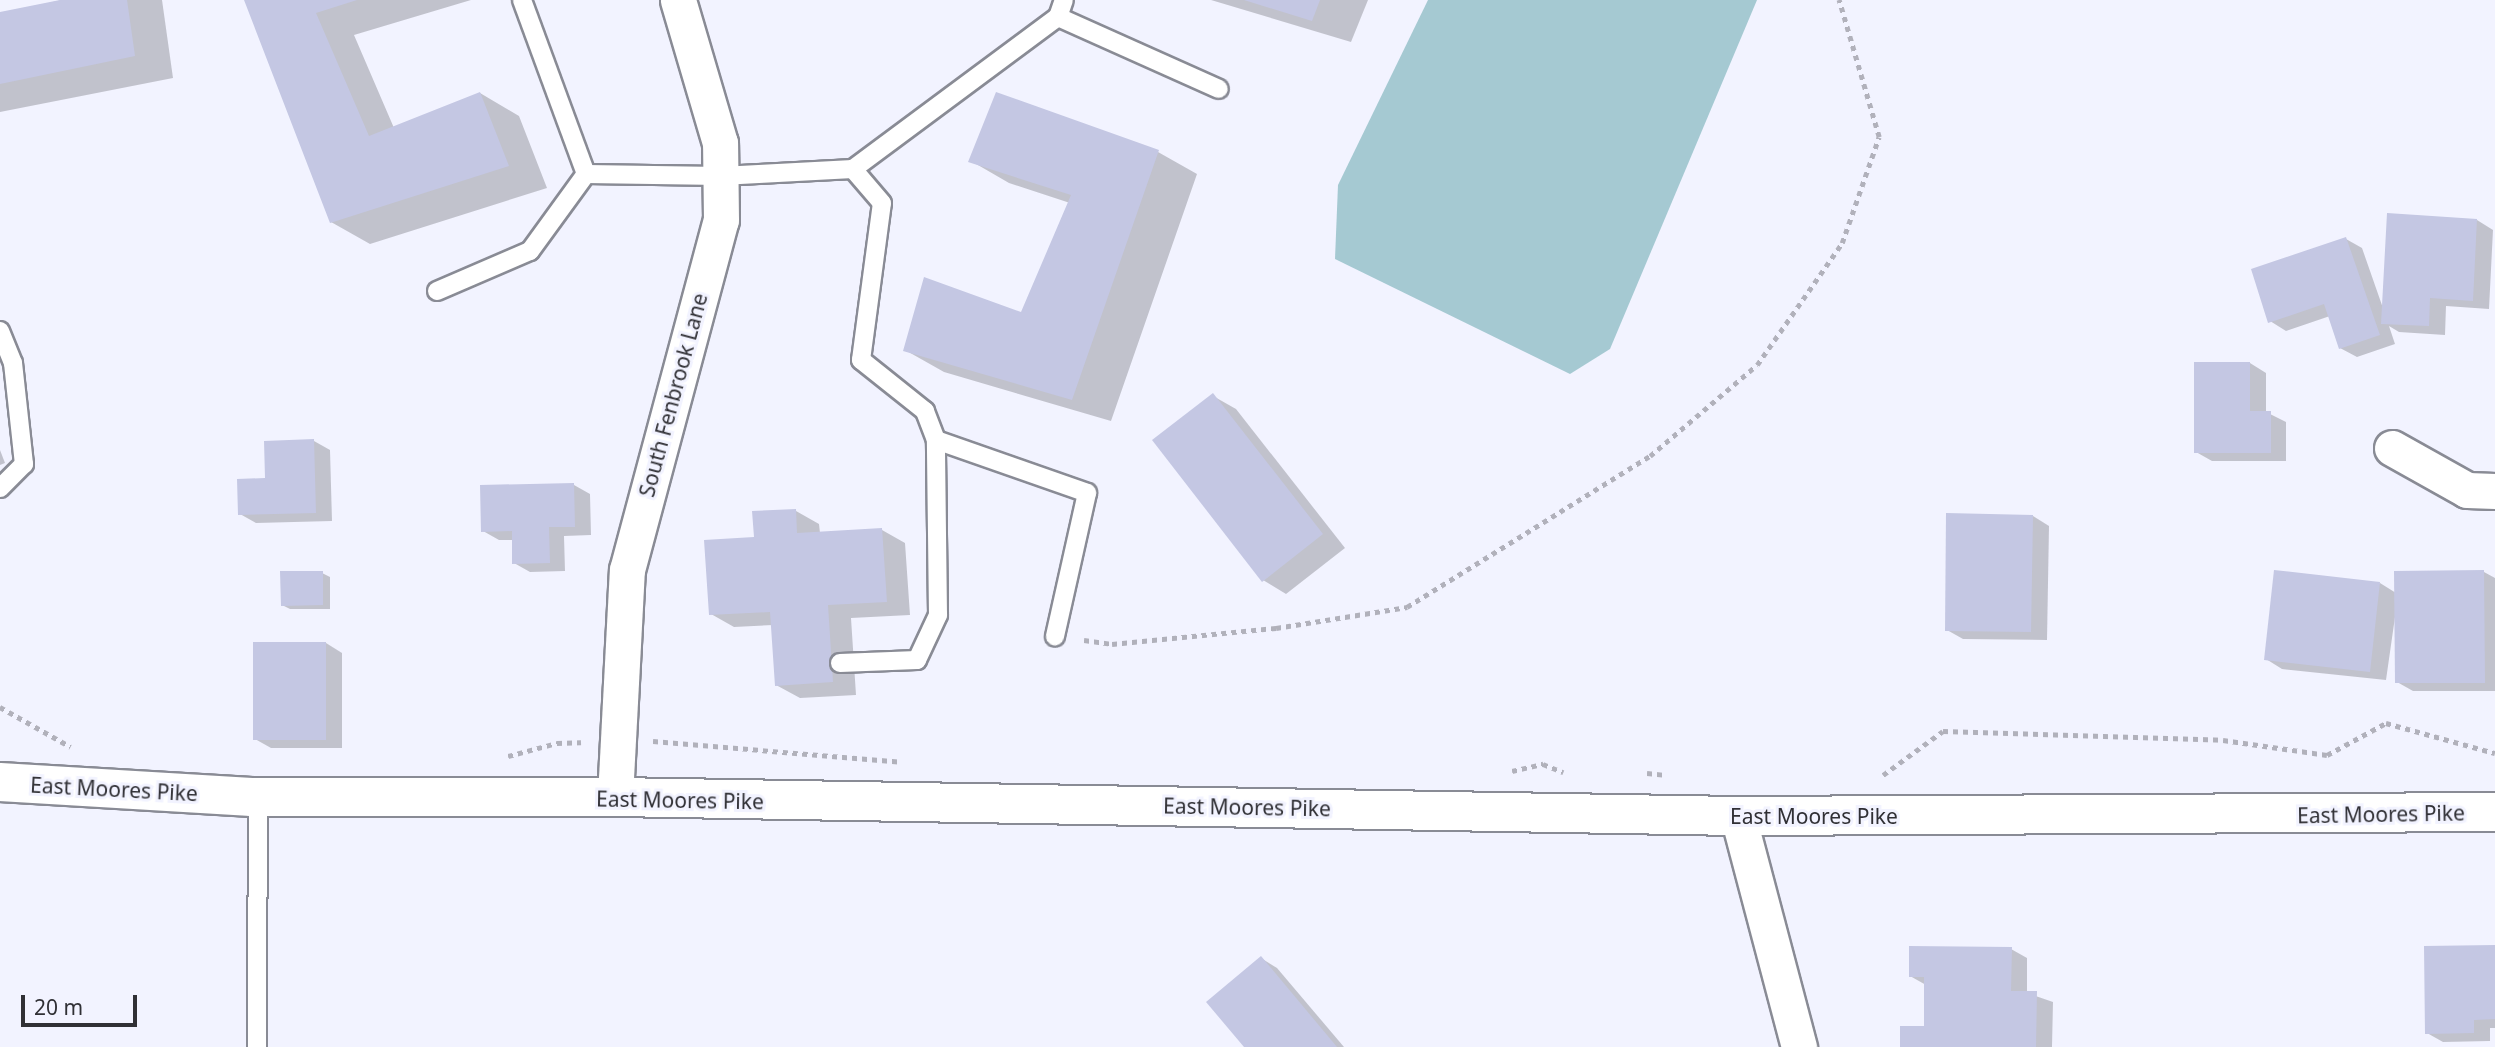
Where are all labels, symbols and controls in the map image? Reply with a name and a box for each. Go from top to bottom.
street label: South Fenbrook Lane [634,290,712,500]
street label: East Moores Pike [30,772,198,806]
street label: East Moores Pike [596,786,764,814]
street label: East Moores Pike [1163,793,1331,821]
street label: East Moores Pike [2297,800,2465,828]
street label: East Moores Pike [1730,803,1898,829]
scale bar [24,981,140,1025]
text: 20 m [34,993,83,1021]

